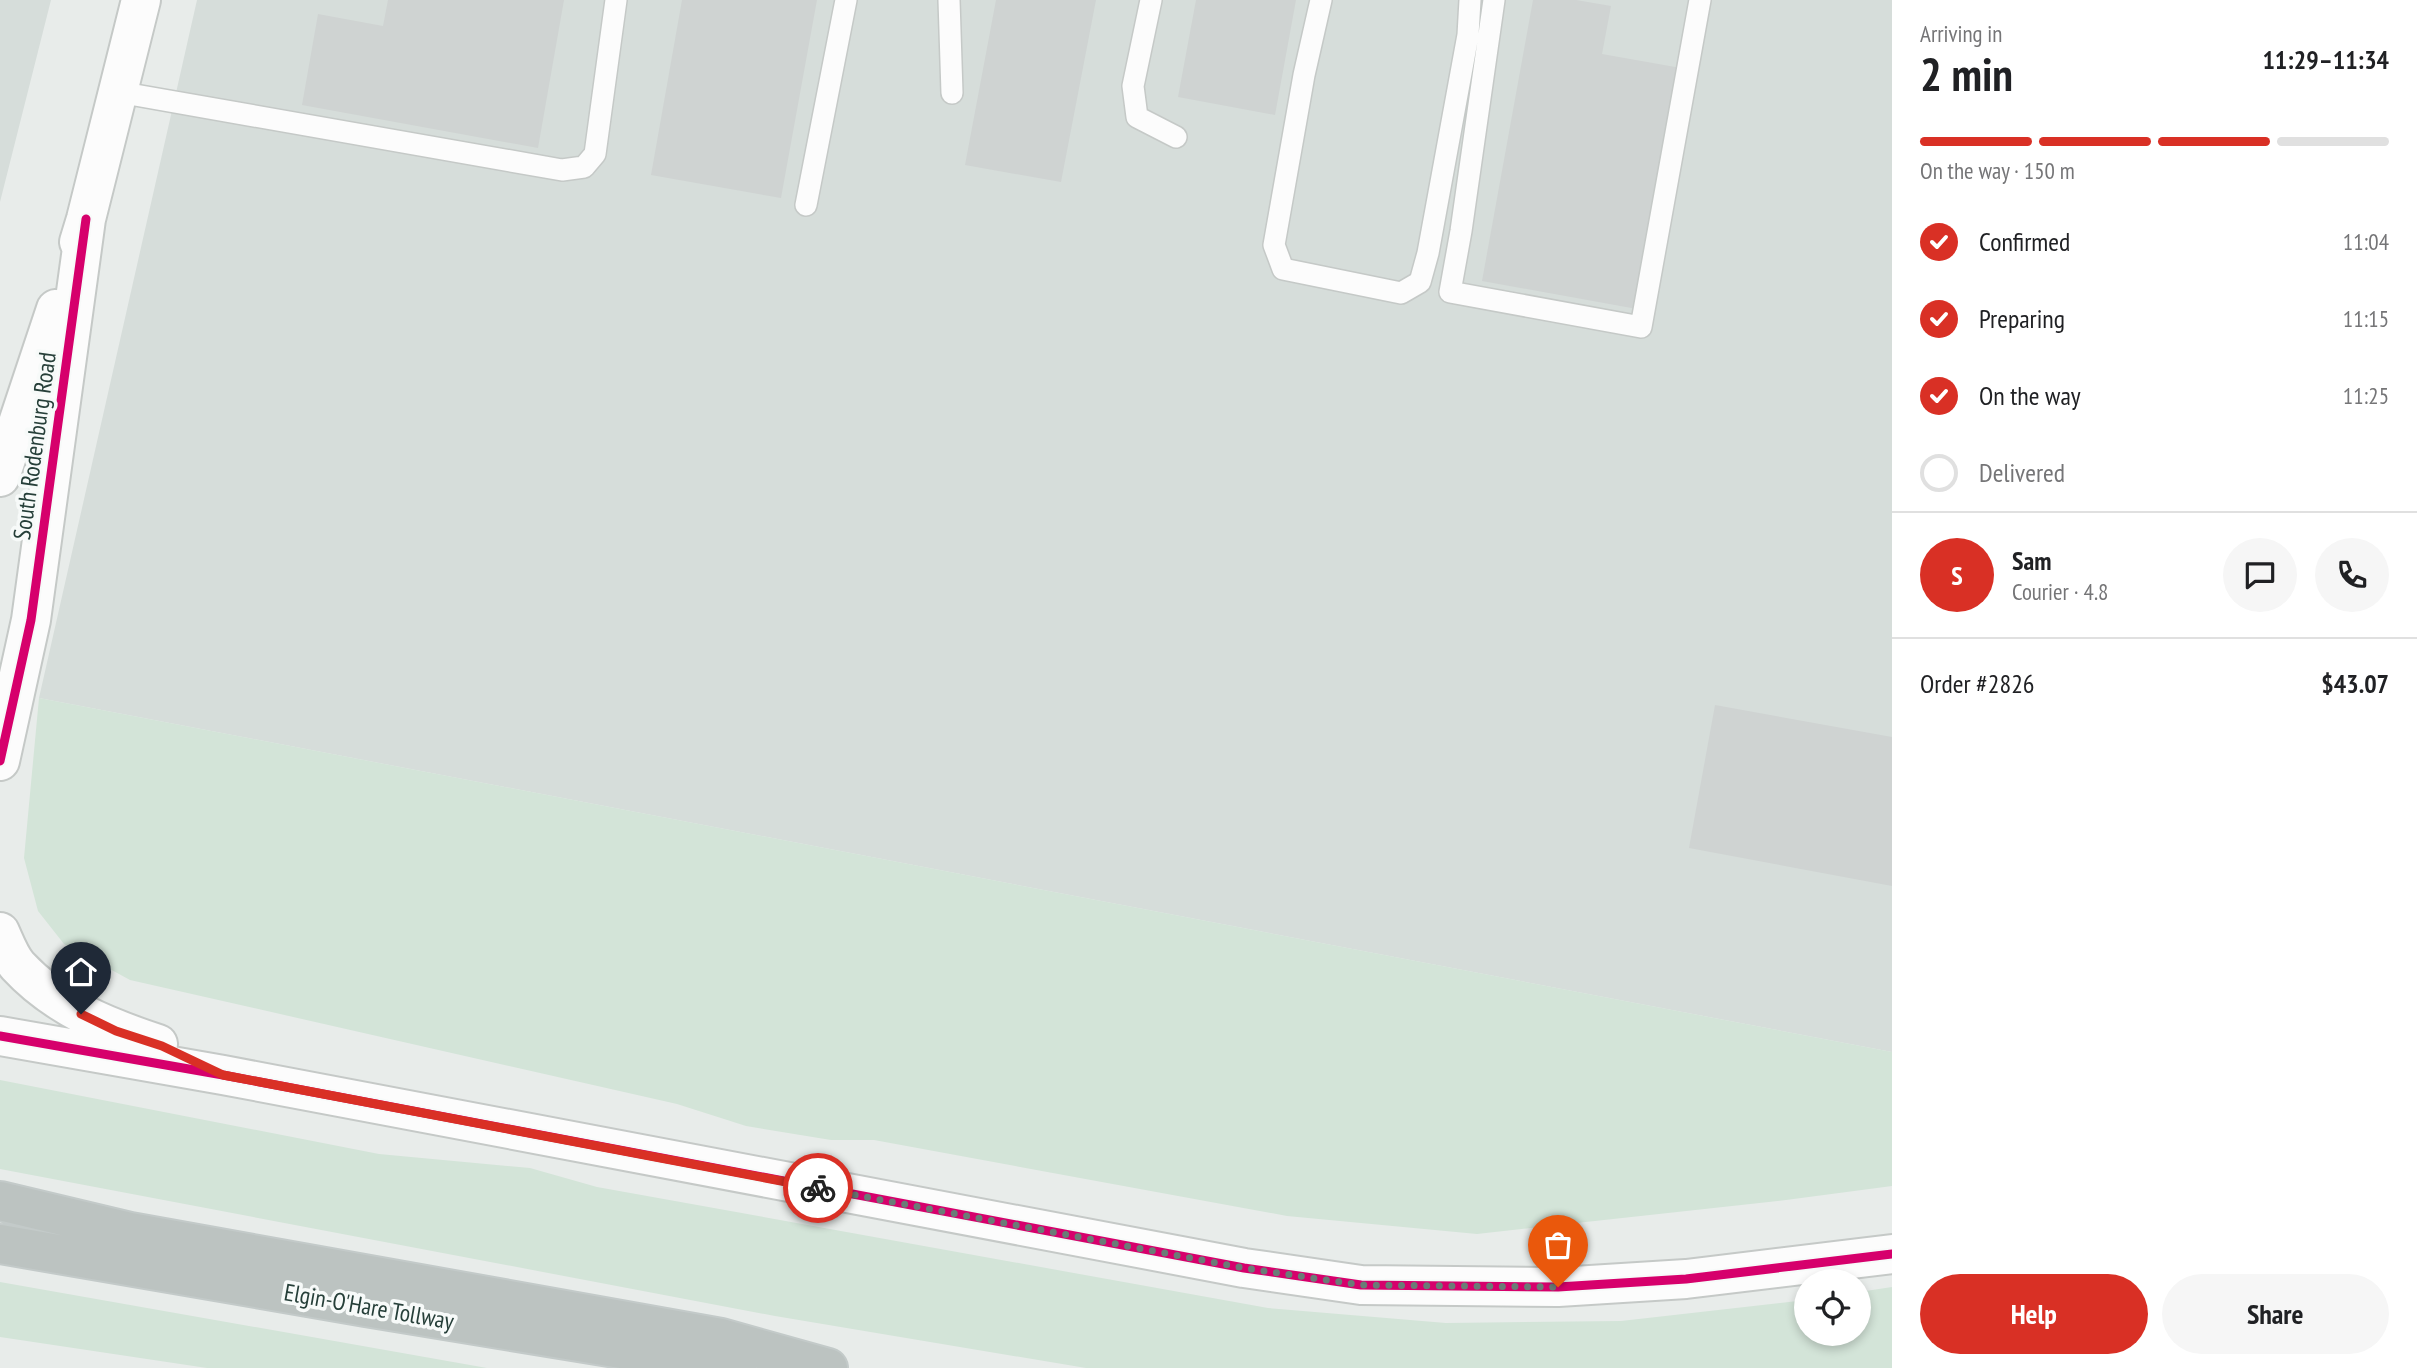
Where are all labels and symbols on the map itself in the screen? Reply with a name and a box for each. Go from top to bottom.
street label: South Rodenburg Road [6,350,63,542]
pin [51,942,111,1014]
courier [783,1153,853,1223]
pin [1528,1215,1588,1287]
street label: Elgin-O'Hare Tollway [282,1276,456,1337]

